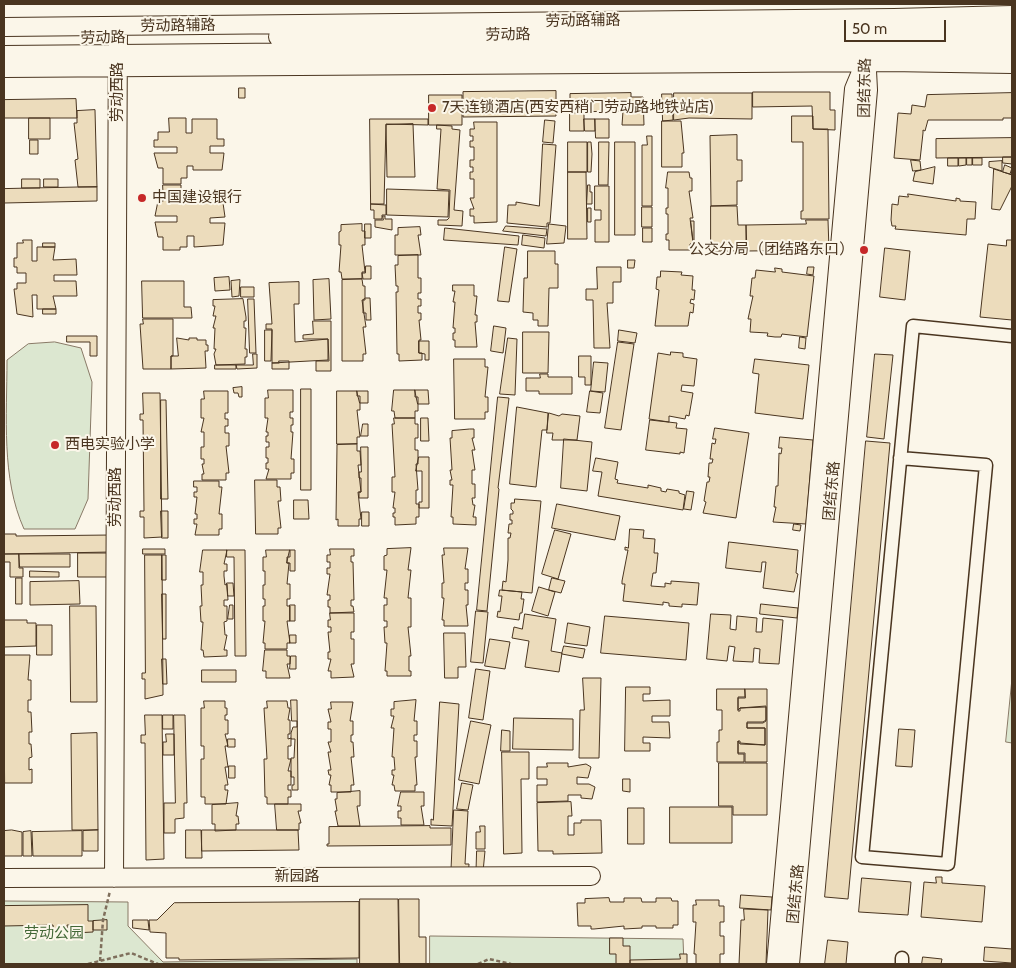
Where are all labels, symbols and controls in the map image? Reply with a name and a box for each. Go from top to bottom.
scale bar [846,10,948,42]
street label: 劳动路辅路 [545,11,621,31]
street label: 劳动路辅路 [140,16,216,36]
text: 50 m [852,20,887,38]
street label: 劳动路 [485,26,531,44]
street label: 劳动路 [80,29,126,47]
street label: 团结东路 [855,58,875,118]
street label: 劳动西路 [109,62,127,122]
place label: 7天连锁酒店(西安西稍门劳动路地铁站店) [442,99,714,117]
marker: 7天连锁酒店(西安西稍门劳动路地铁站店) [426,102,438,114]
place label: 中国建设银行 [152,189,242,207]
marker: 中国建设银行 [136,192,148,204]
place label: 公交分局（团结路东口） [689,241,854,259]
marker: 公交分局（团结路东口） [858,244,870,256]
place label: 西电实验小学 [65,436,155,454]
marker: 西电实验小学 [49,439,61,451]
street label: 团结东路 [820,460,844,522]
street label: 劳动西路 [107,467,125,527]
street label: 团结东路 [784,863,808,925]
street label: 新园路 [275,868,319,886]
park label: 劳动公园 [24,925,84,943]

